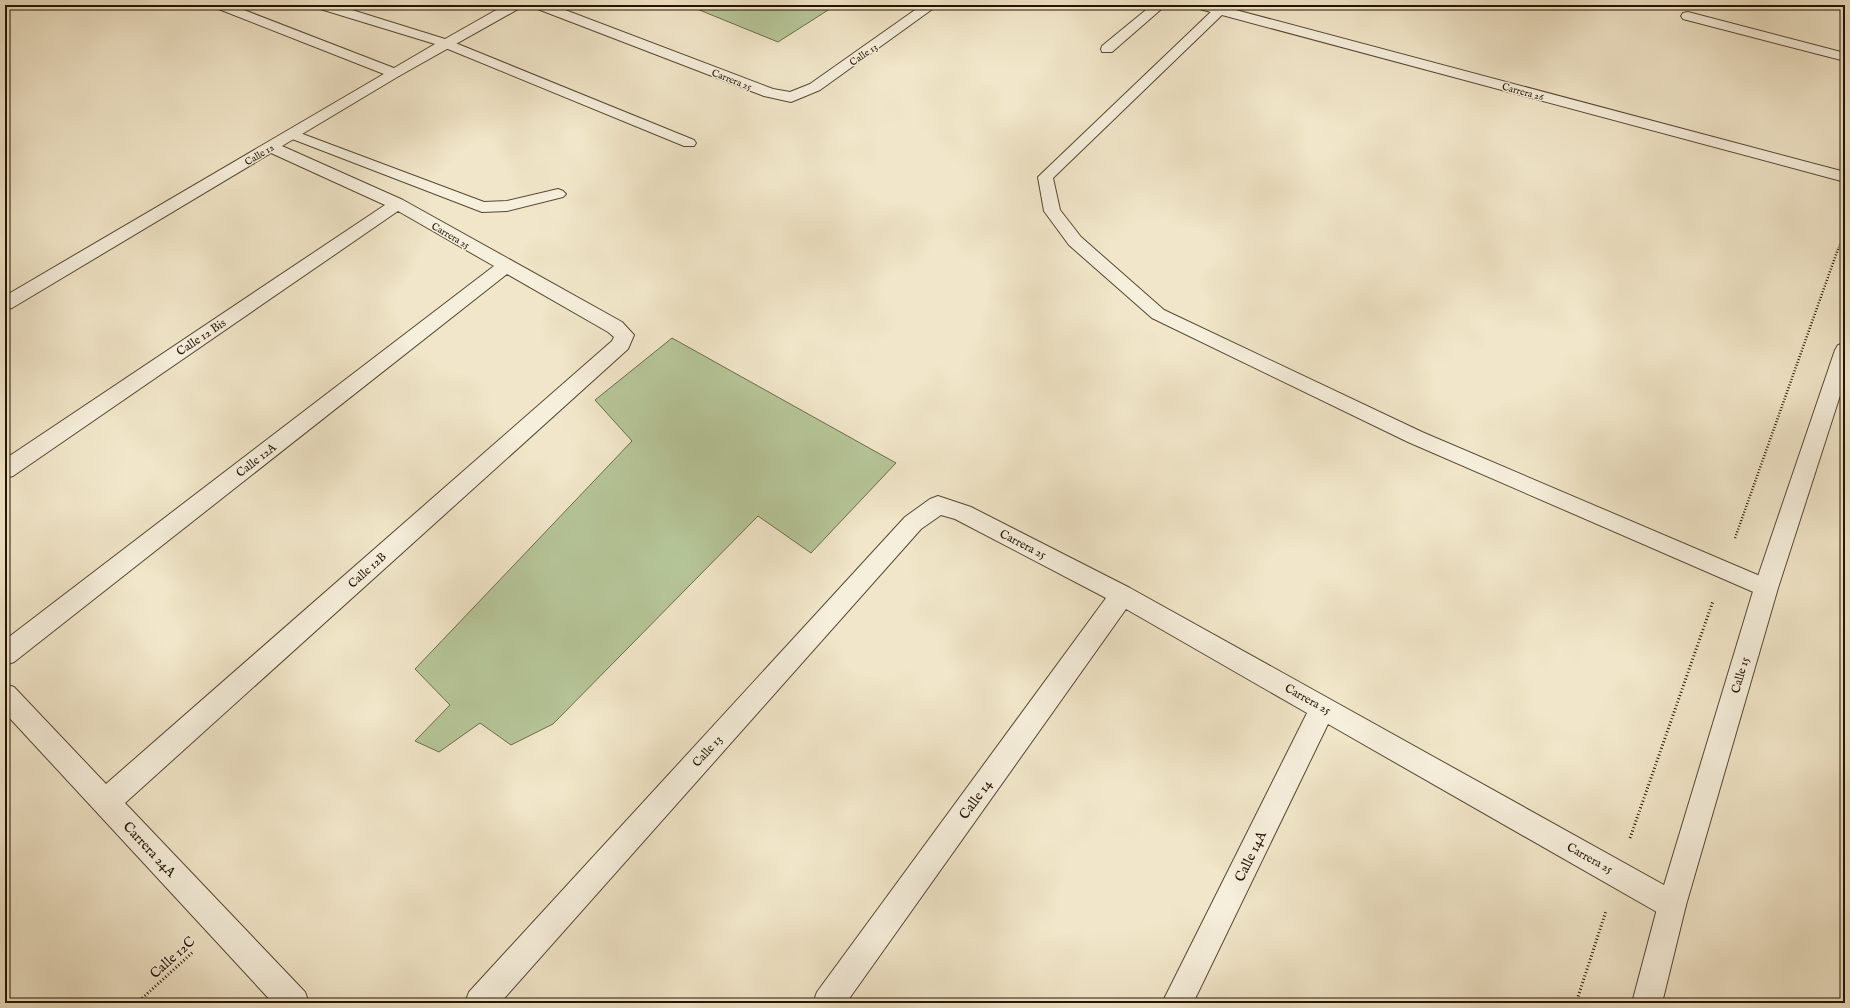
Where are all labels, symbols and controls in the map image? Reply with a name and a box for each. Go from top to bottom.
street label: Calle 13 [847,41,881,69]
street label: Carrera 25 [710,67,754,94]
street label: Carrera 26 [1500,81,1546,104]
street label: Calle 12 [243,141,277,169]
street label: Carrera 25 [429,220,472,253]
street label: Calle 12 Bis [174,315,229,359]
street label: Calle 12A [233,440,280,481]
street label: Carrera 25 [997,526,1049,563]
street label: Calle 12B [345,549,390,591]
street label: Calle 15 [1728,655,1753,695]
street label: Carrera 25 [1282,681,1334,718]
street label: Calle 13 [689,732,725,770]
street label: Calle 14 [955,776,996,823]
street label: Carrera 24A [119,818,180,882]
street label: Calle 14A [1231,827,1271,885]
street label: Carrera 25 [1564,840,1616,877]
street label: Calle 12C [146,933,199,983]

